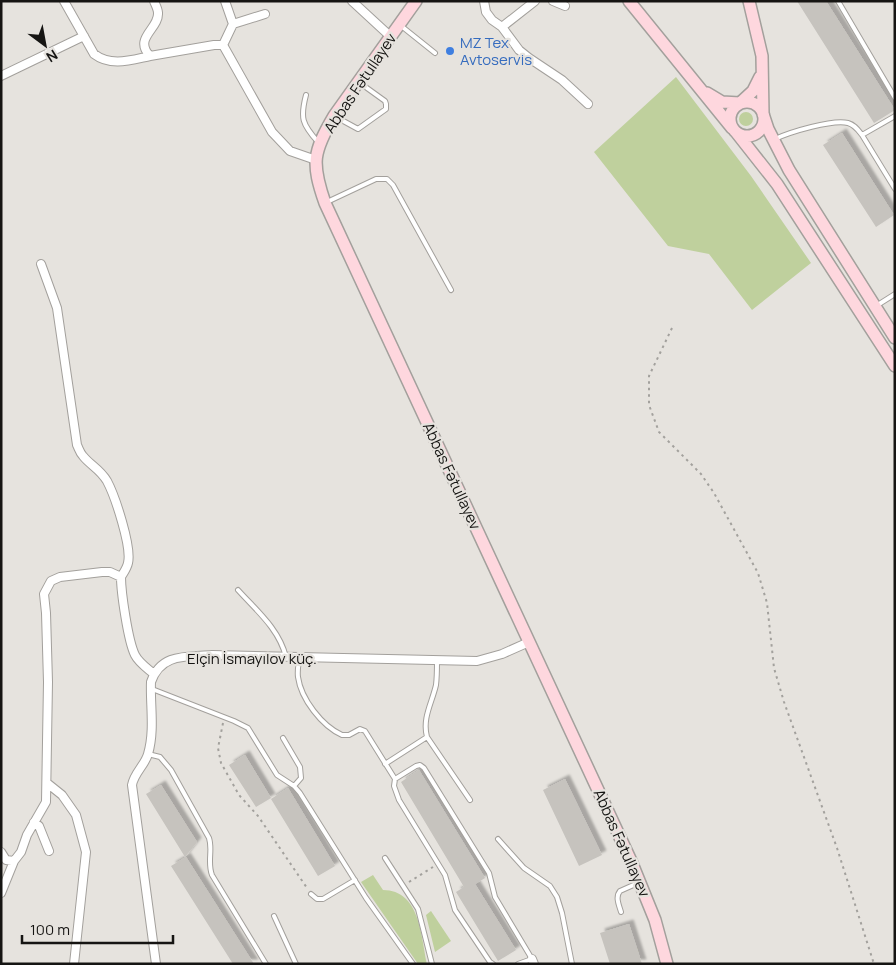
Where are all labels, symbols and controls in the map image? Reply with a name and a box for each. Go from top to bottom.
north arrow [20,20,70,70]
street label: Abbas Fətullayev [319,29,401,137]
place label: MZ Tex Avtoservis [460,32,532,70]
marker: MZ Tex Avtoservis [444,45,456,57]
text: N [43,46,61,67]
street label: Abbas Fətullayev [418,419,486,533]
street label: Elçin İsmayılov küç. [187,648,317,669]
street label: Abbas Fətullayev [589,786,655,901]
scale bar [22,912,174,944]
text: 100 m [30,919,70,940]

